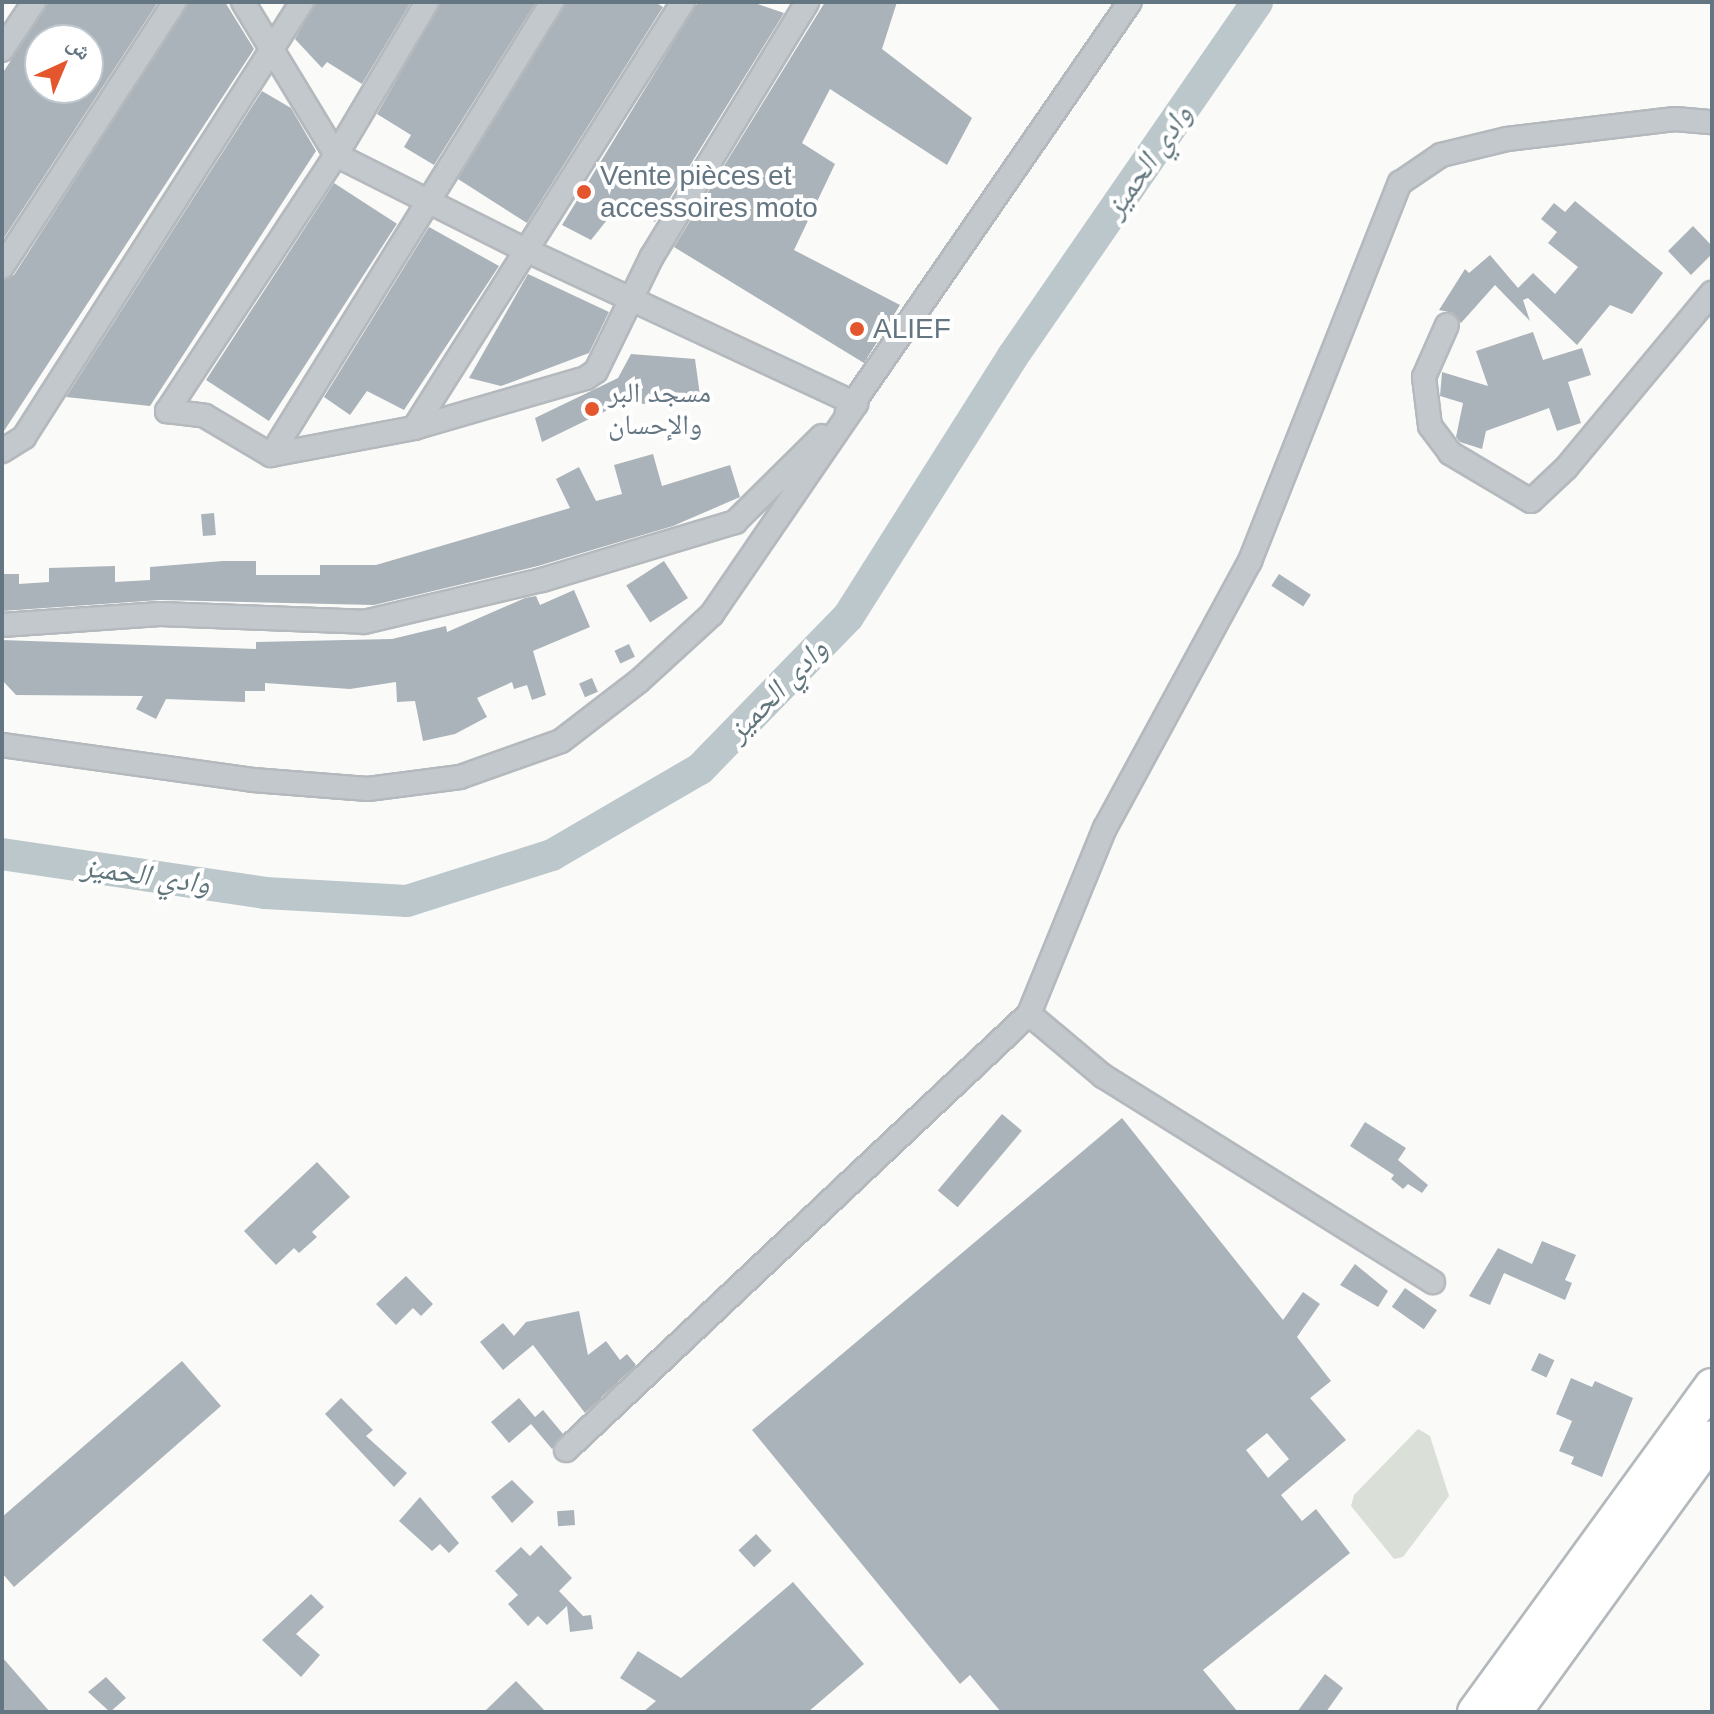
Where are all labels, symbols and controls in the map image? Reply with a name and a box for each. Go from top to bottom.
north arrow [24,24,104,104]
text: ش [63,31,97,65]
water label: وادي الحميز [1096,98,1200,224]
place label: Vente pièces et accessoires moto [600,159,818,225]
marker: Vente pièces et accessoires moto [575,183,593,201]
place label: ALIEF [873,312,951,346]
marker: ALIEF [848,320,866,338]
place label: مسجد البر والإحسان [608,376,711,442]
marker: مسجد البر والإحسان [583,400,601,418]
water label: وادي الحميز [719,631,835,749]
water label: وادي الحميز [79,848,213,902]

